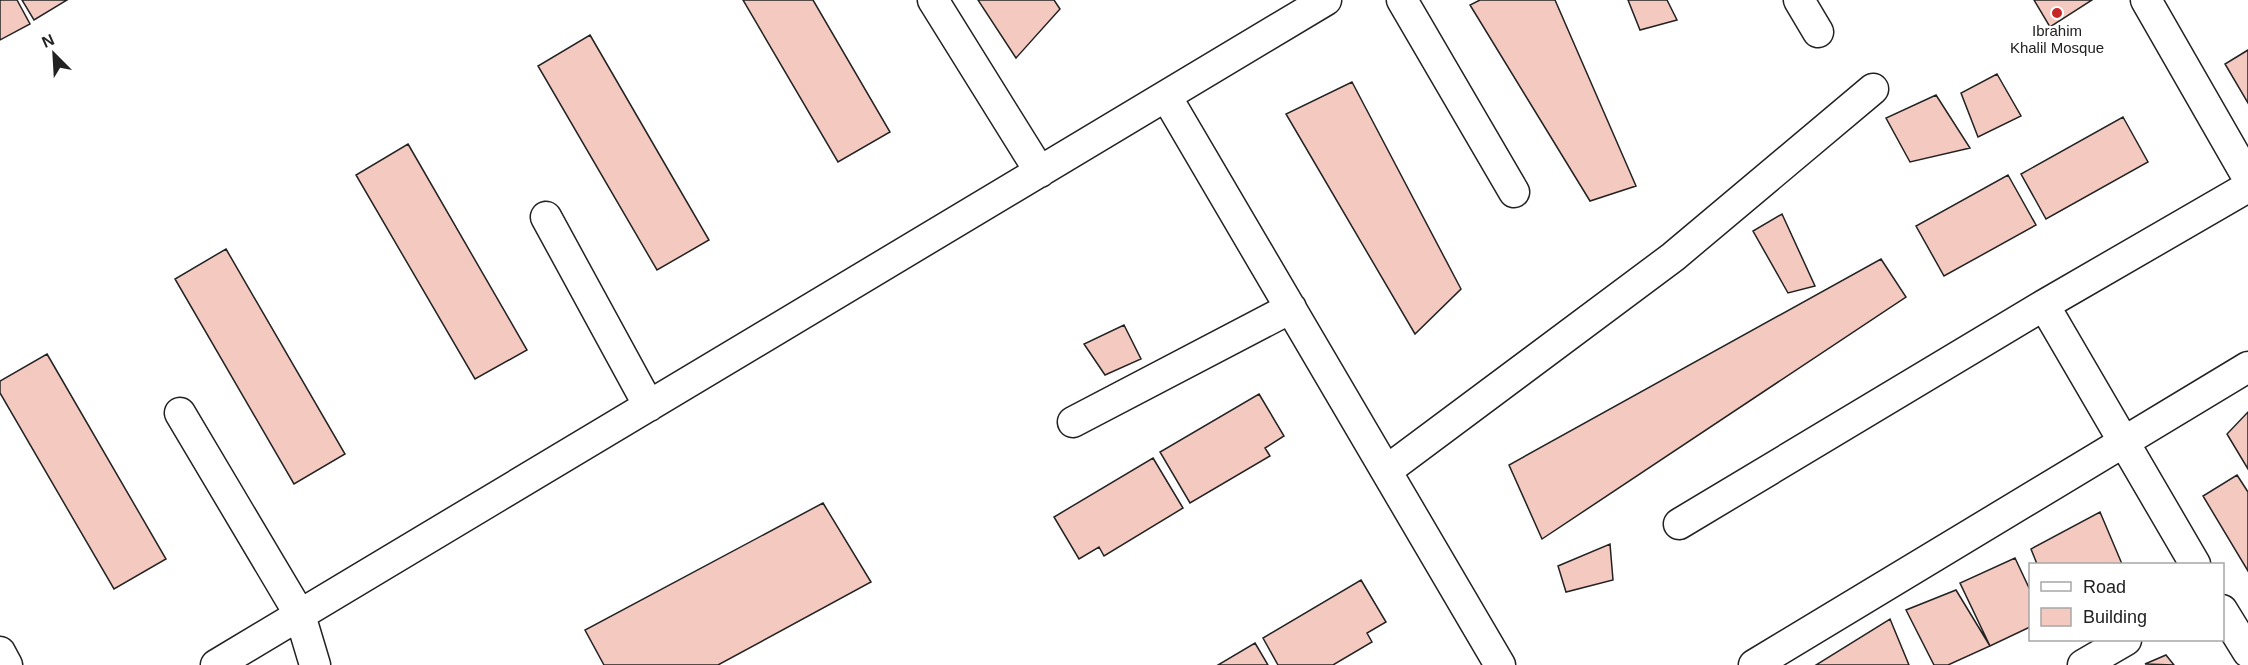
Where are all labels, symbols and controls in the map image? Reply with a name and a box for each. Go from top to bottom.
marker: Ibrahim Khalil Mosque [2050,6,2064,20]
place label: Ibrahim Khalil Mosque [2010,22,2104,56]
north arrow [24,24,84,84]
text: N [39,31,57,51]
legend [2029,563,2224,641]
text: Road [2083,577,2126,597]
text: Building [2083,607,2147,627]

